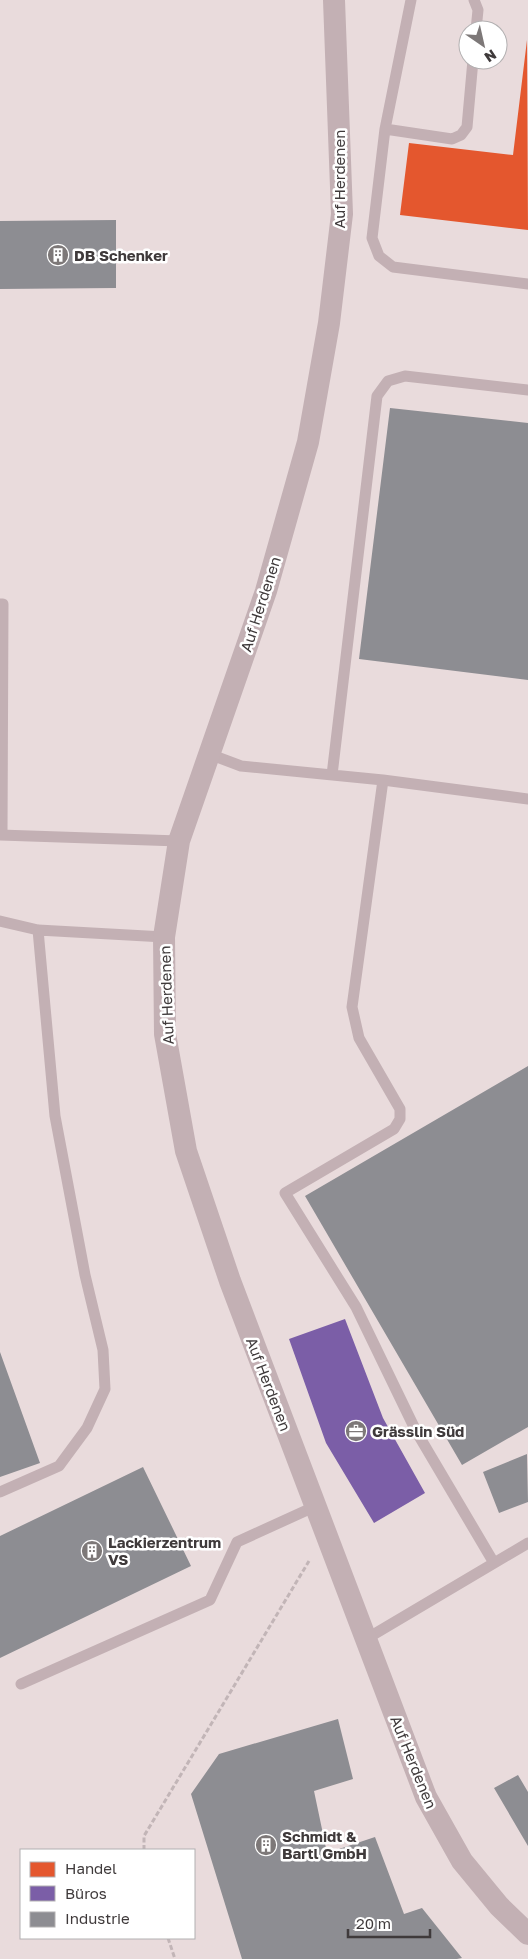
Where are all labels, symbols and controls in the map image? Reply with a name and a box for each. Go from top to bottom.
north arrow [458,20,508,70]
text: N [481,46,500,66]
street label: Auf Herdenen [330,130,348,228]
building icon: DB Schenker [46,243,70,267]
place label: DB Schenker [74,246,168,264]
street label: Auf Herdenen [236,554,284,654]
street label: Auf Herdenen [155,945,177,1045]
street label: Auf Herdenen [243,1335,295,1433]
office icon: Grässlin Süd [344,1419,368,1443]
place label: Grässlin Süd [372,1422,464,1440]
place label: Lackierzentrum VS [108,1533,221,1568]
building icon: Lackierzentrum VS [80,1539,104,1563]
street label: Auf Herdenen [387,1713,441,1811]
place label: Schmidt & Bartl GmbH [282,1827,367,1862]
building icon: Schmidt & Bartl GmbH [254,1833,278,1857]
legend [20,1849,195,1939]
text: Handel [65,1859,117,1877]
text: Büros [65,1884,107,1902]
scale bar [348,1906,430,1938]
text: Industrie [65,1909,130,1927]
text: 20 m [356,1914,391,1932]

